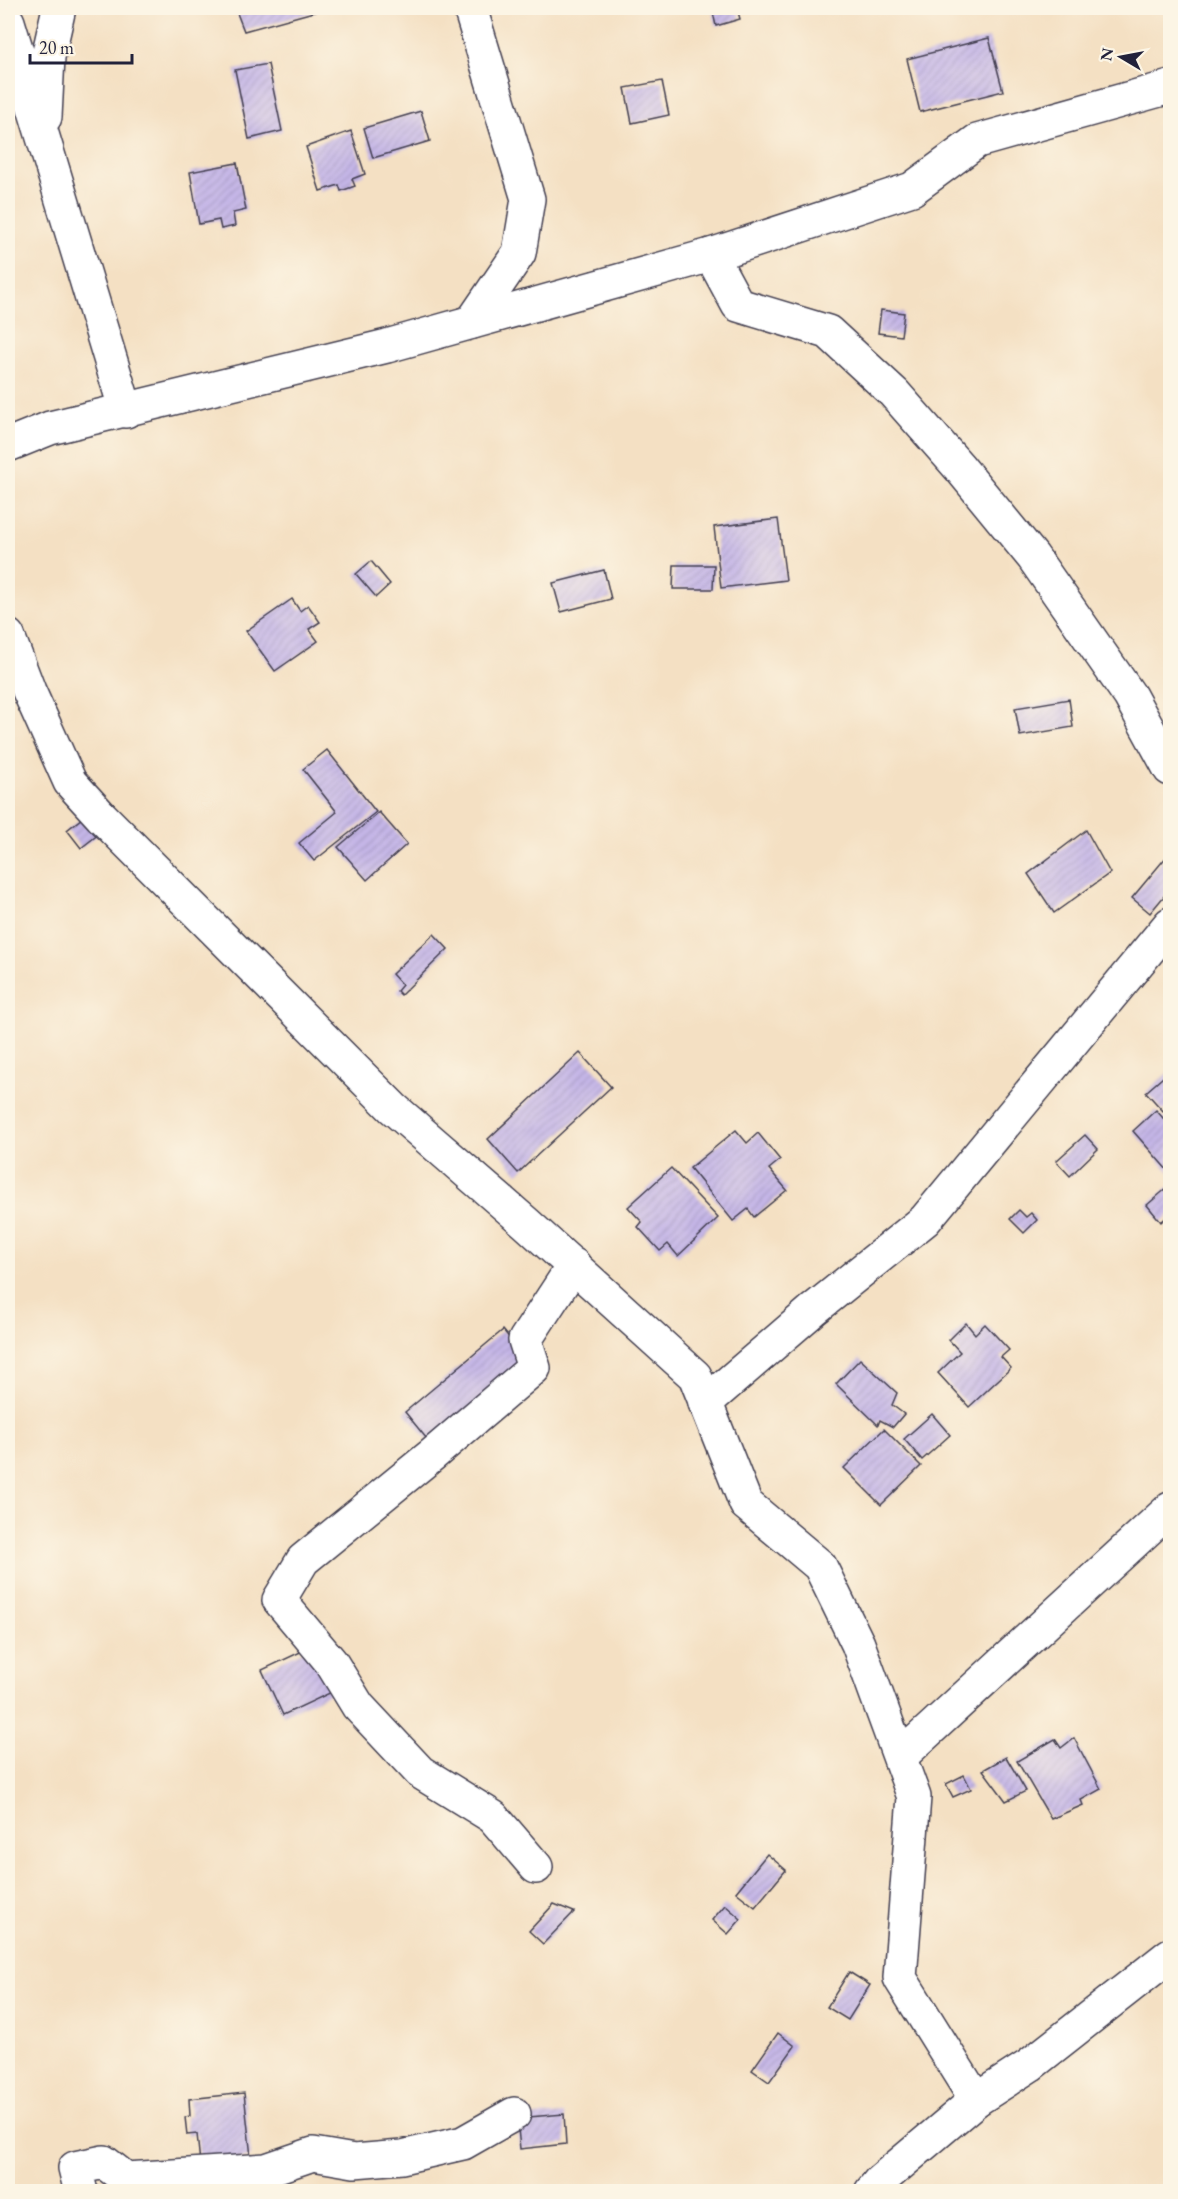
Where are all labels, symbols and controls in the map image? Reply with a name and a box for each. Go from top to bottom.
scale bar [30,27,132,65]
north arrow [1091,27,1151,87]
text: 20 m [39,36,74,59]
text: N [1095,46,1118,63]

